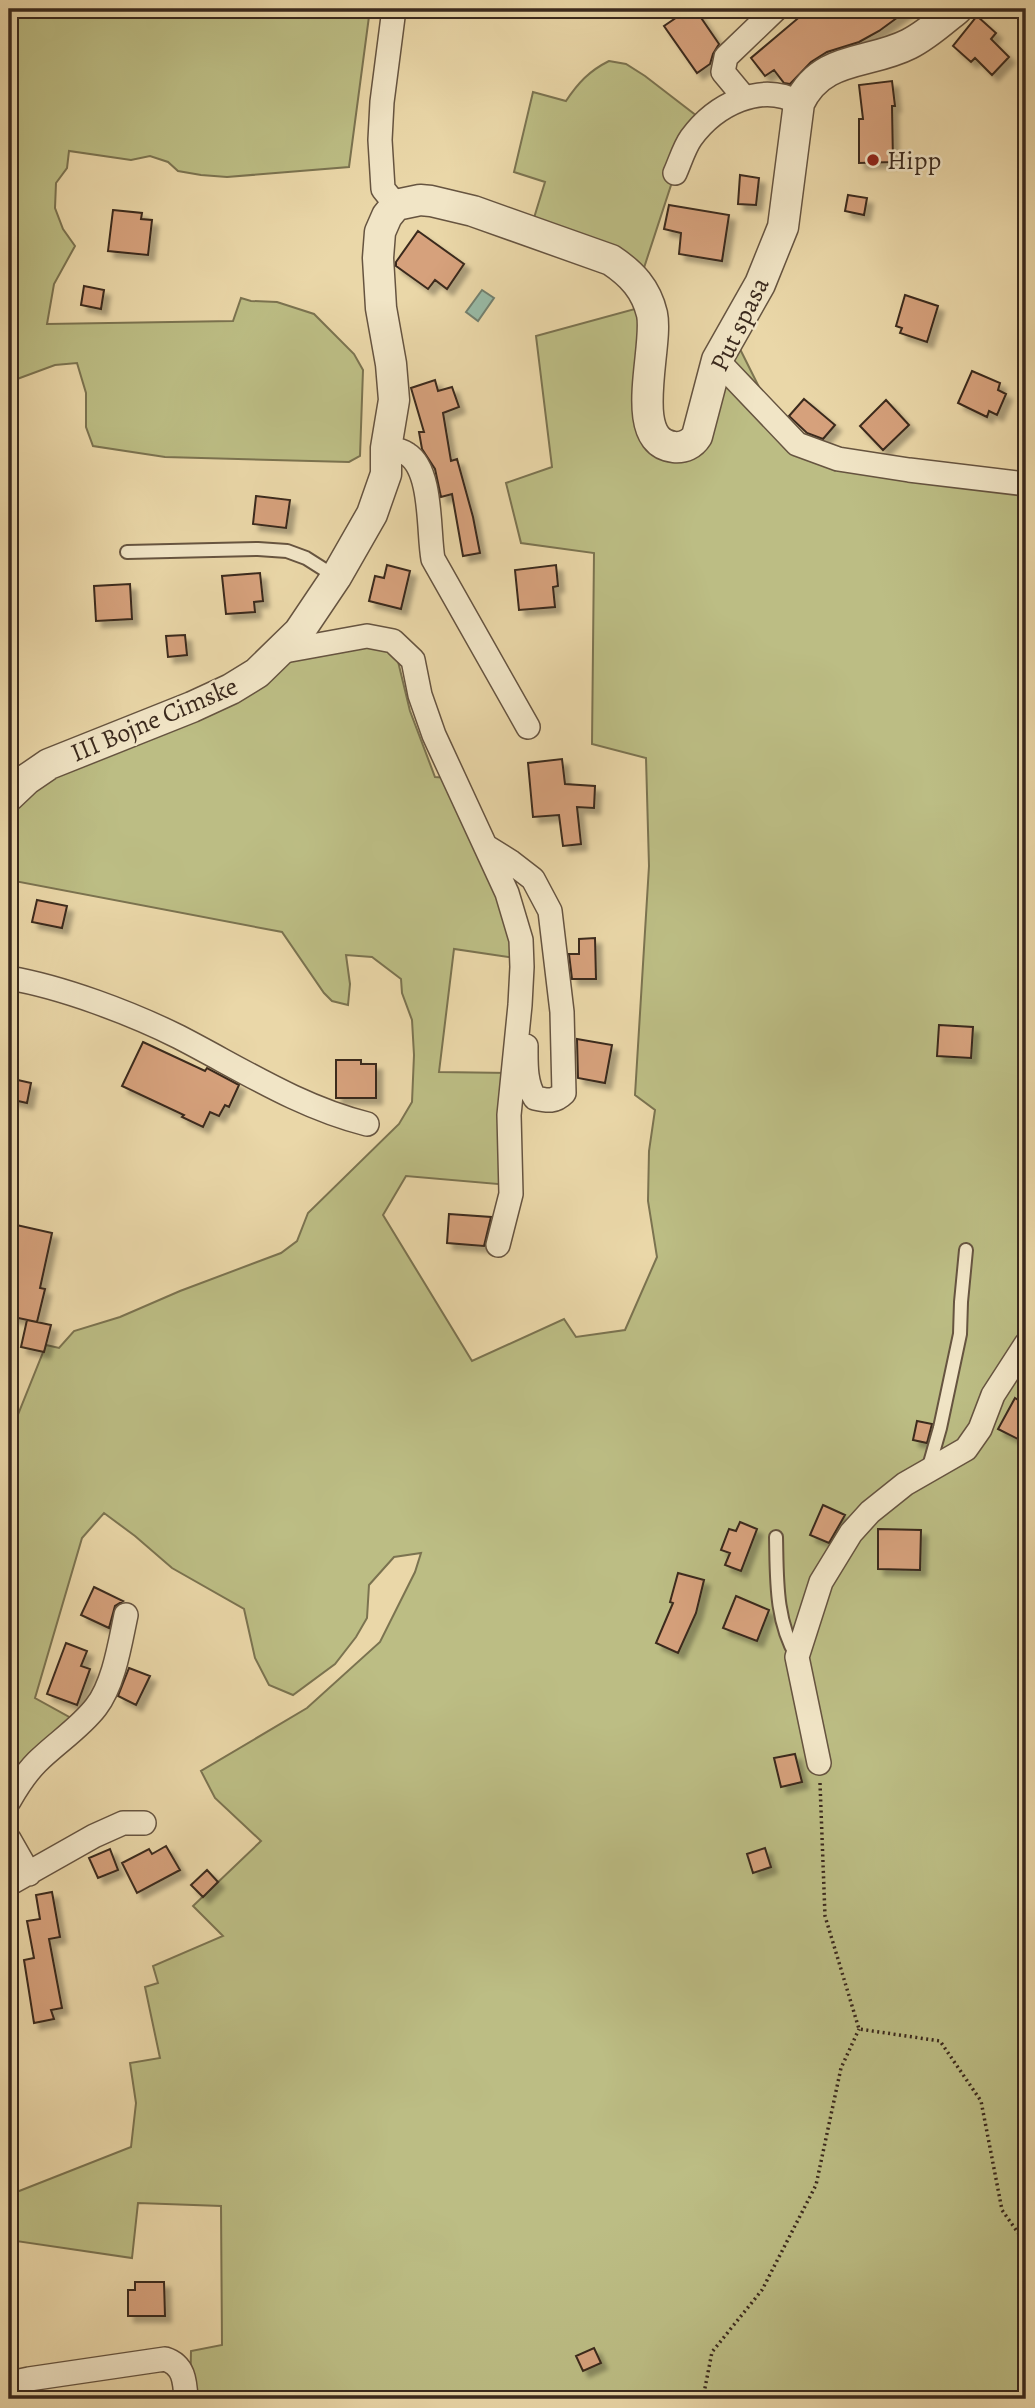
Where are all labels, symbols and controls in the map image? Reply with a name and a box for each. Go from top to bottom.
place label: Hipp [887,143,941,178]
marker: Hipp [865,152,881,168]
street label: Put spasa [702,271,777,377]
street label: III Bojne Cimske [65,669,243,770]

